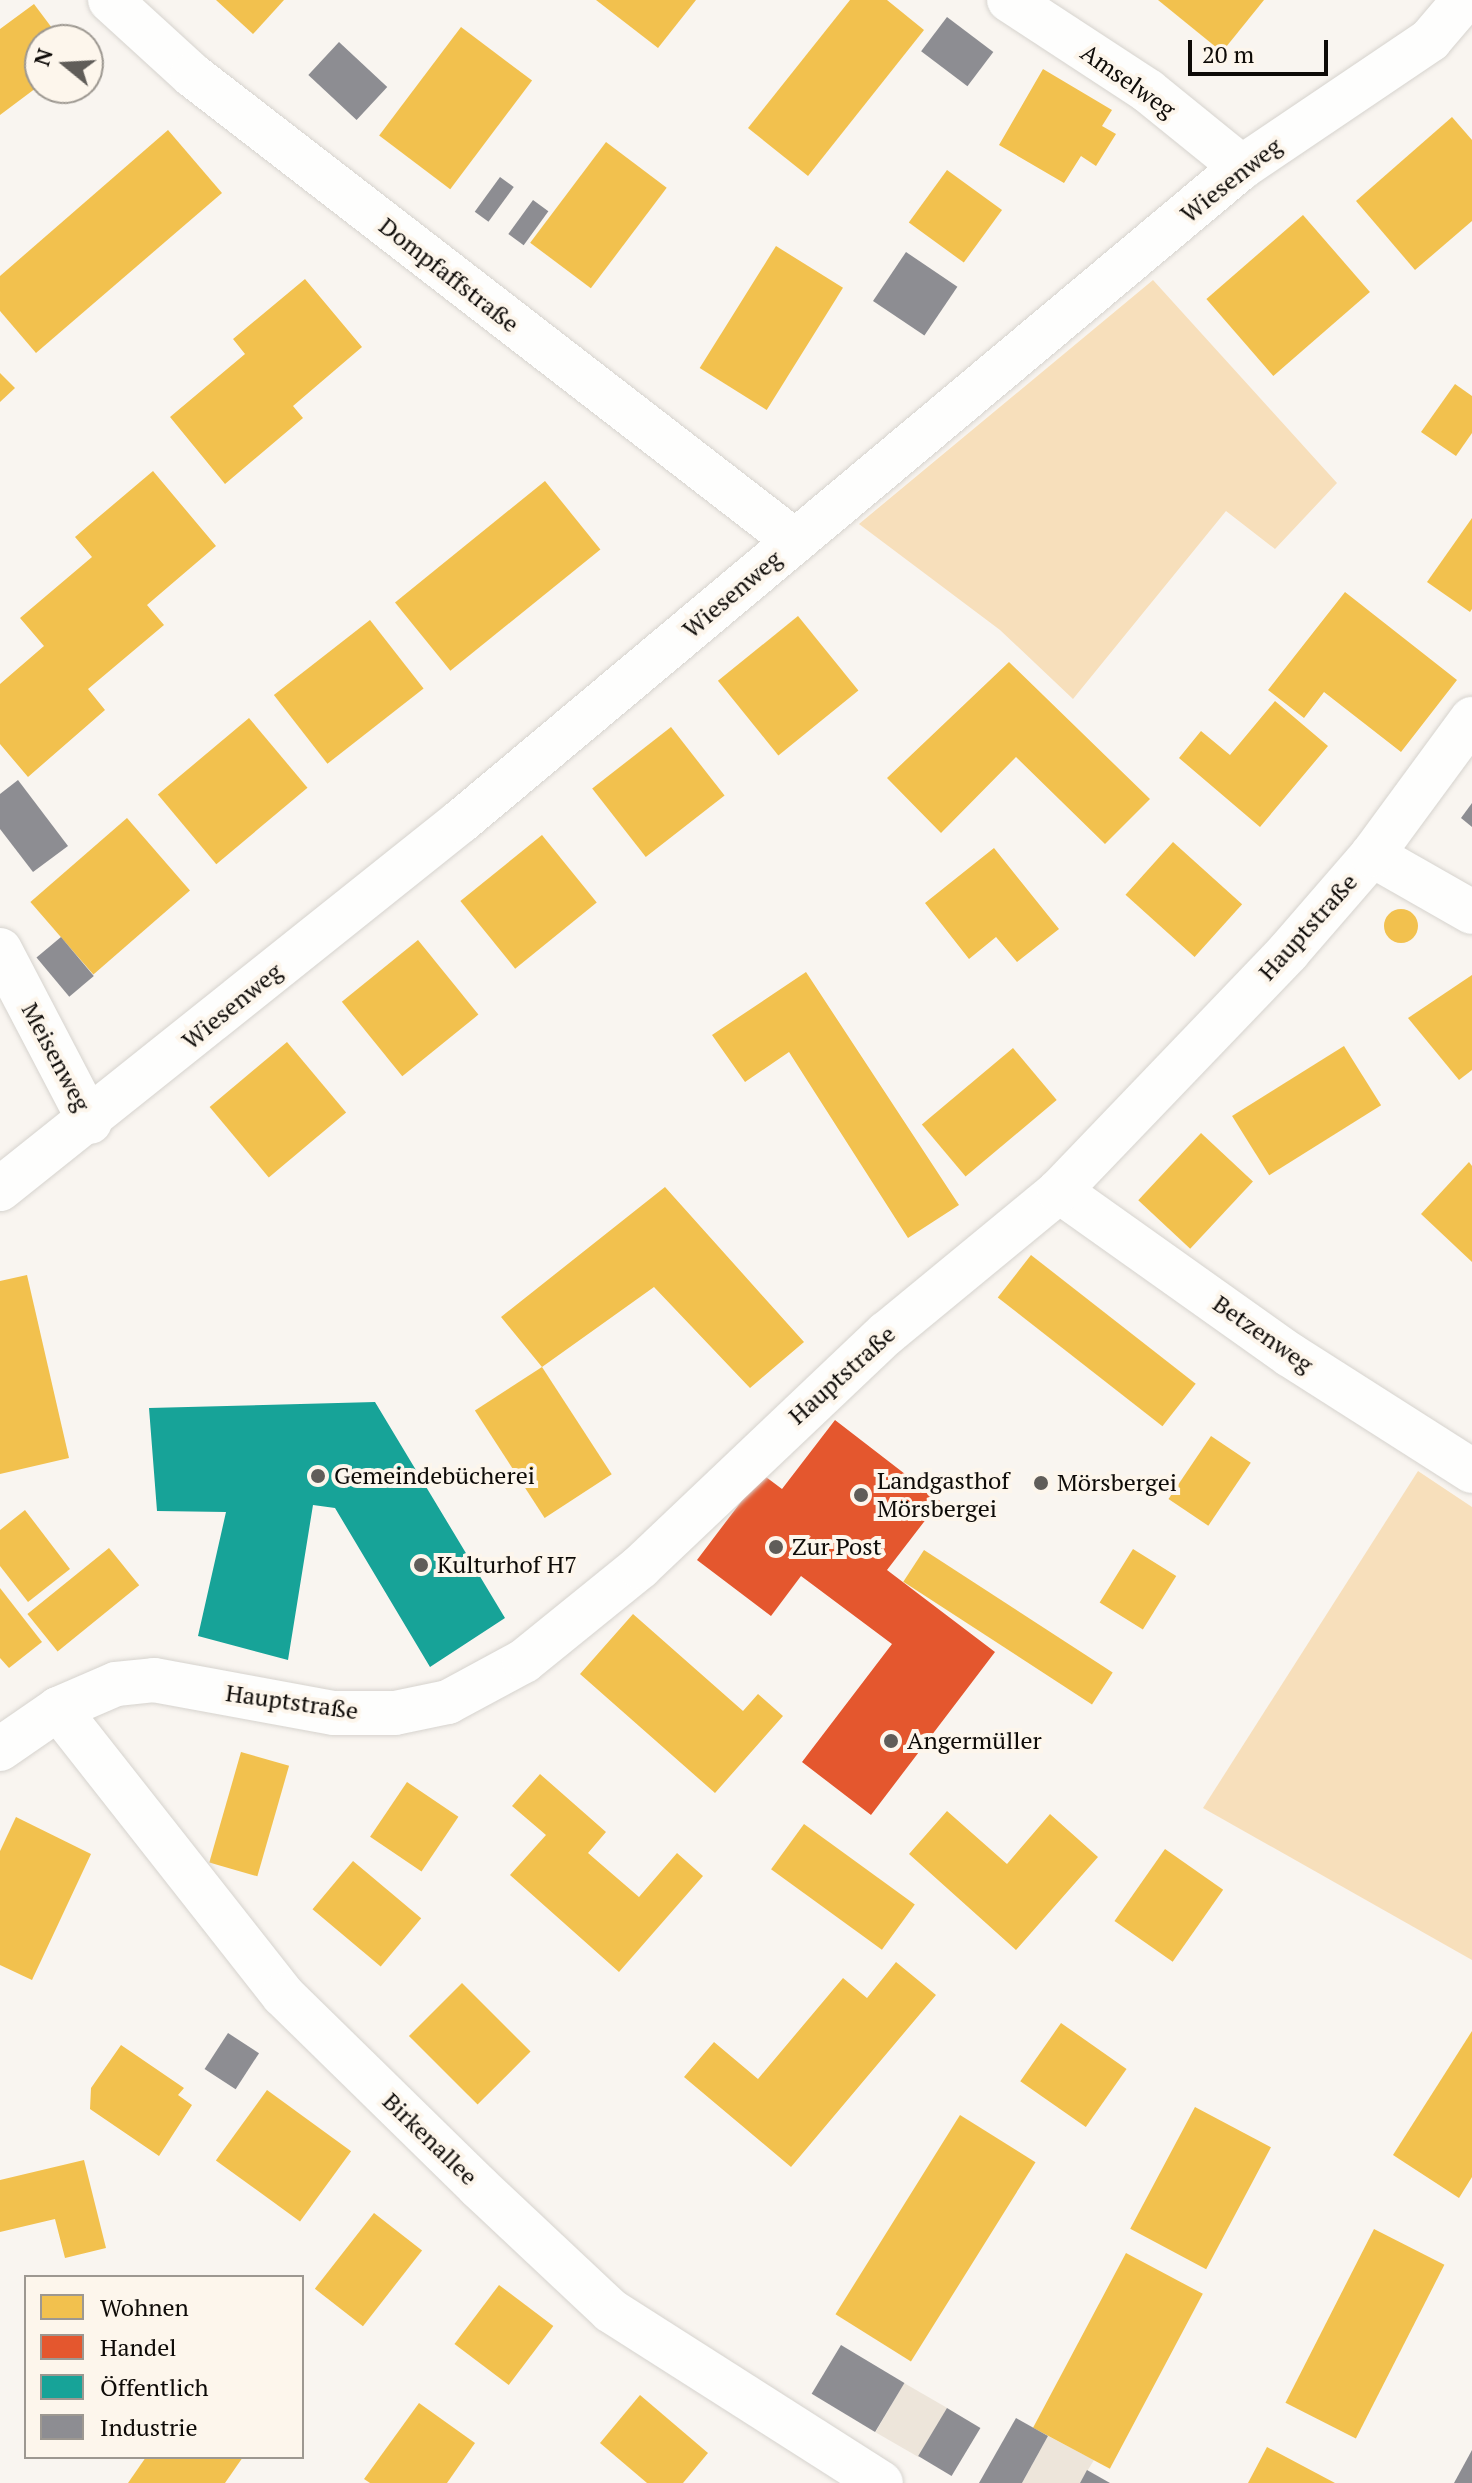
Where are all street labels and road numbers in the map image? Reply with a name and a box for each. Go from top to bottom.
street label: Amselweg [1075,38,1181,124]
street label: Wiesenweg [1175,132,1287,228]
street label: Dompfaffstraße [373,212,525,338]
street label: Wiesenweg [677,544,787,644]
street label: Hauptstraße [1253,868,1363,986]
street label: Wiesenweg [176,957,288,1055]
street label: Meisenweg [15,998,97,1116]
street label: Betzenweg [1207,1289,1319,1379]
street label: Hauptstraße [783,1320,901,1430]
street label: Hauptstraße [224,1678,360,1726]
street label: Birkenallee [377,2087,483,2191]

